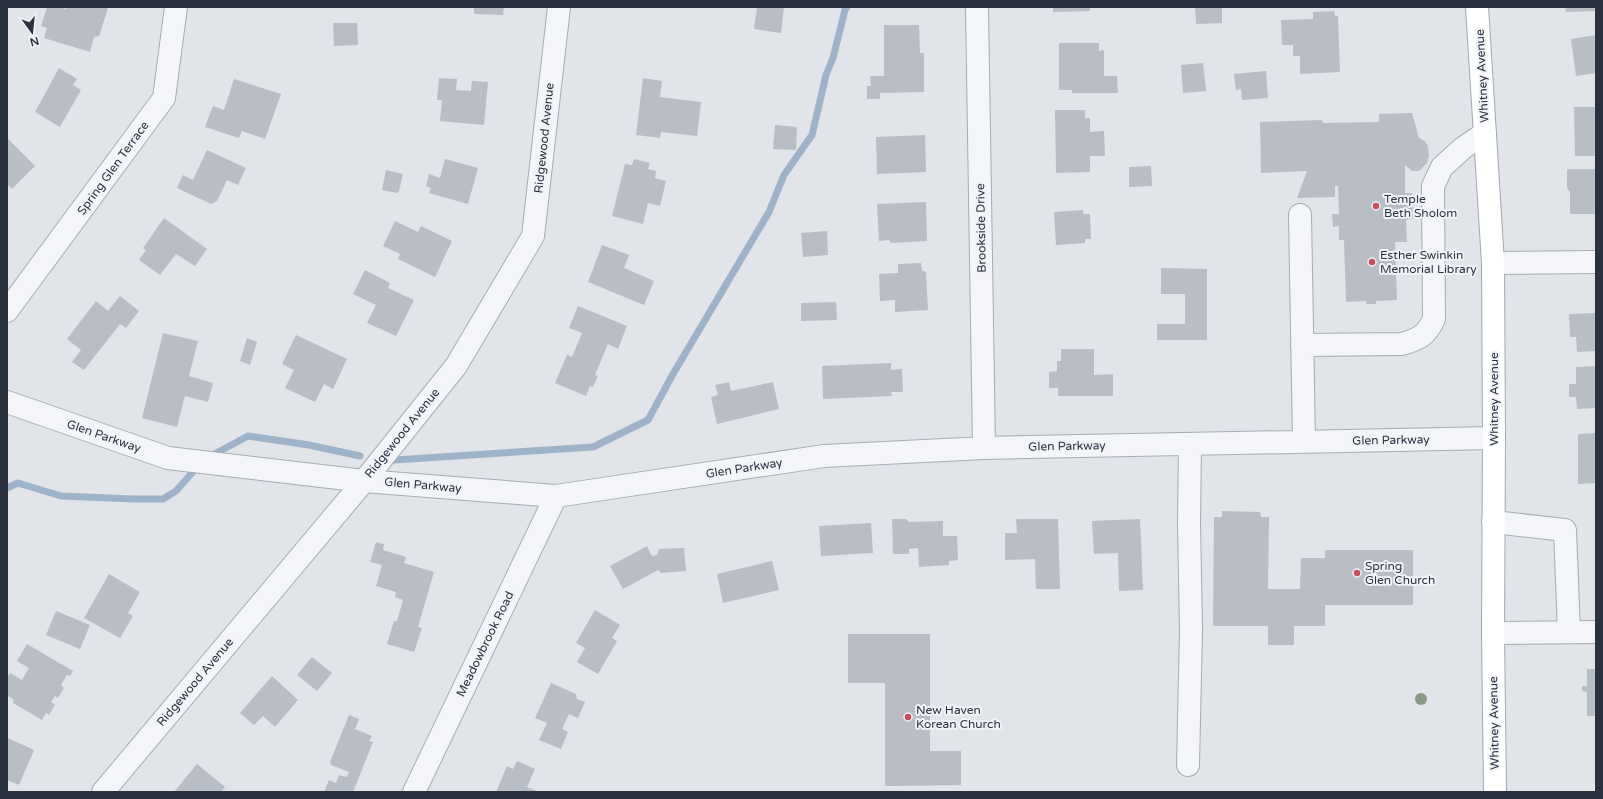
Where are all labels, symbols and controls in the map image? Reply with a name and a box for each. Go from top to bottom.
north arrow [12,12,52,52]
street label: Whitney Avenue [1473,29,1491,123]
text: N [29,34,40,49]
street label: Ridgewood Avenue [531,82,557,194]
street label: Spring Glen Terrace [74,118,152,217]
street label: Brookside Drive [973,183,989,273]
place label: Temple Beth Sholom [1384,192,1457,220]
marker: Temple Beth Sholom [1371,201,1381,211]
place label: Esther Swinkin Memorial Library [1380,248,1477,276]
marker: Esther Swinkin Memorial Library [1367,257,1377,267]
street label: Whitney Avenue [1487,352,1501,446]
street label: Ridgewood Avenue [362,385,443,481]
street label: Glen Parkway [65,417,143,455]
street label: Glen Parkway [1352,432,1430,448]
street label: Glen Parkway [1028,438,1106,454]
street label: Glen Parkway [705,455,784,481]
street label: Glen Parkway [384,475,463,495]
place label: Spring Glen Church [1365,559,1435,587]
marker: Spring Glen Church [1352,568,1362,578]
street label: Meadowbrook Road [453,589,517,699]
street label: Ridgewood Avenue [154,635,236,729]
street label: Whitney Avenue [1486,676,1502,770]
place label: New Haven Korean Church [916,703,1001,731]
marker: New Haven Korean Church [903,712,913,722]

